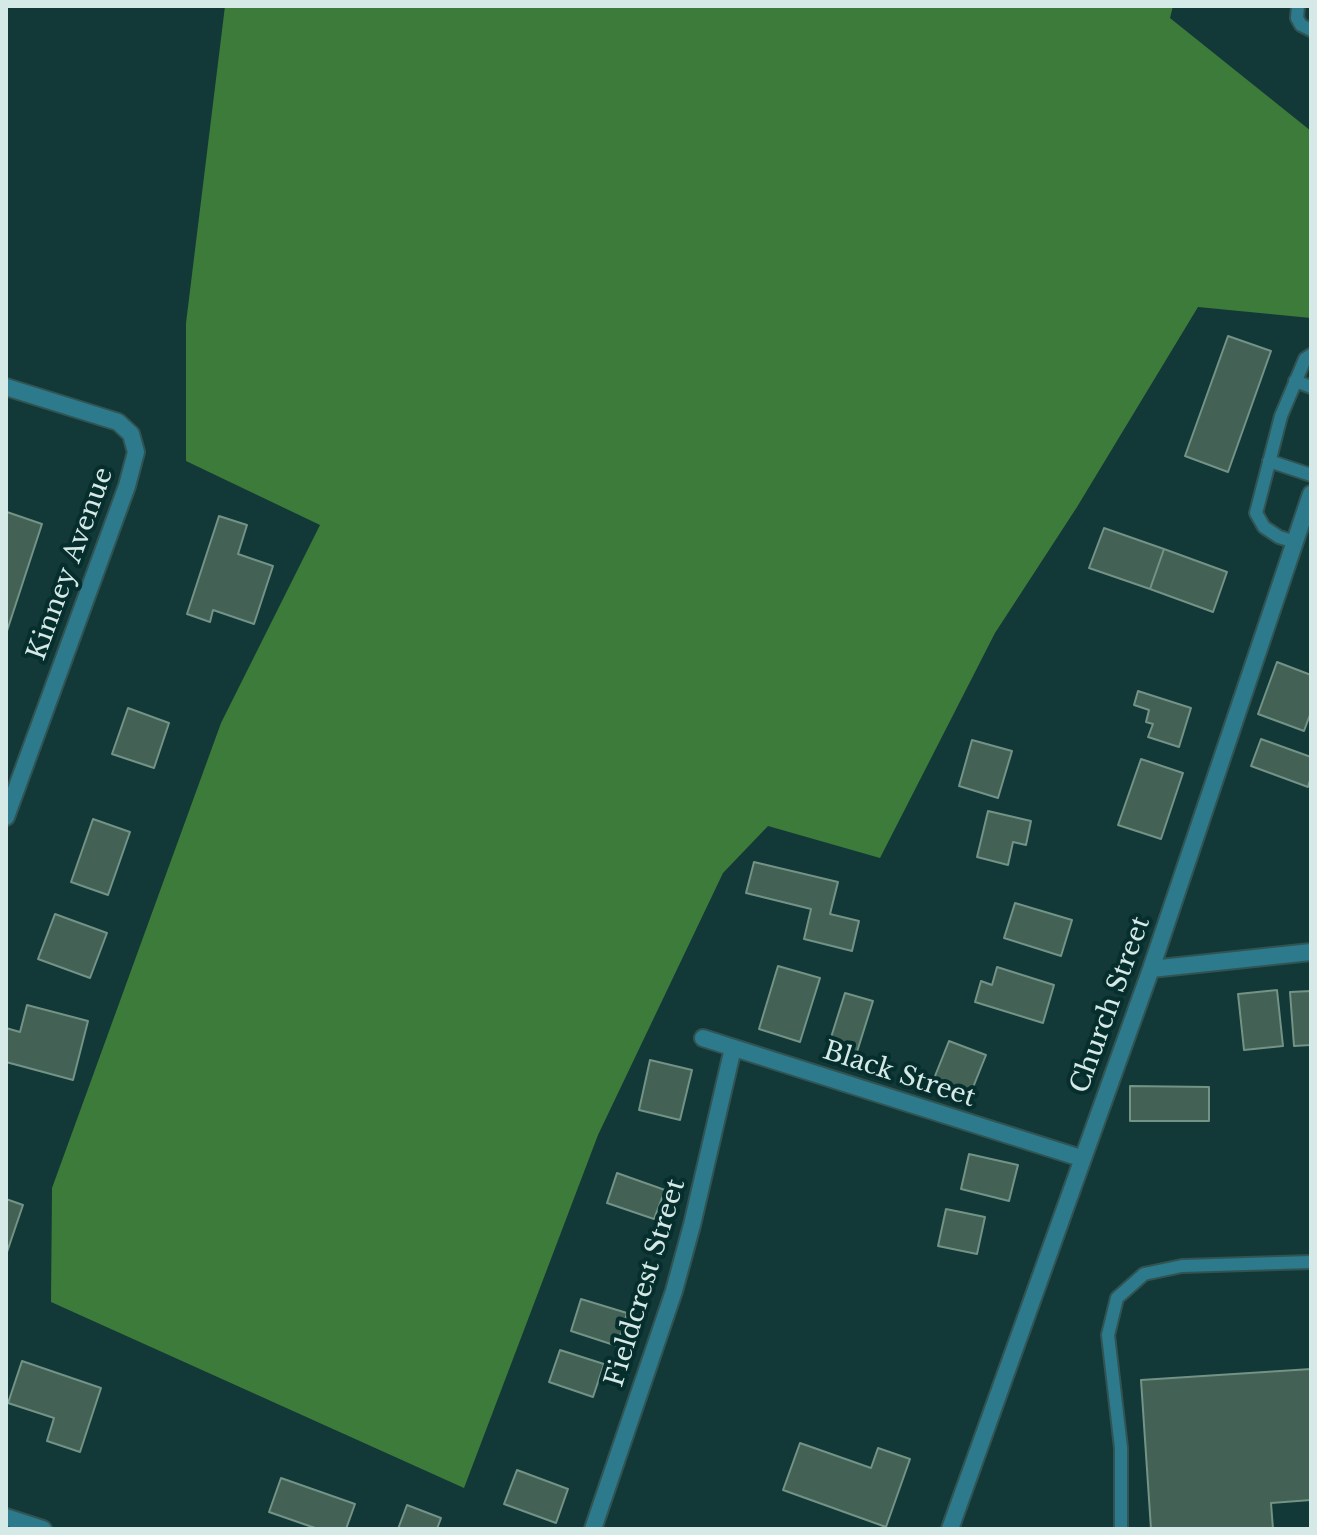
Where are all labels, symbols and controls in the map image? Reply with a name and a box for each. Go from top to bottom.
street label: Kinney Avenue [22,463,120,665]
street label: Church Street [1065,912,1157,1098]
street label: Black Street [819,1036,979,1114]
street label: Fieldcrest Street [600,1175,692,1391]

